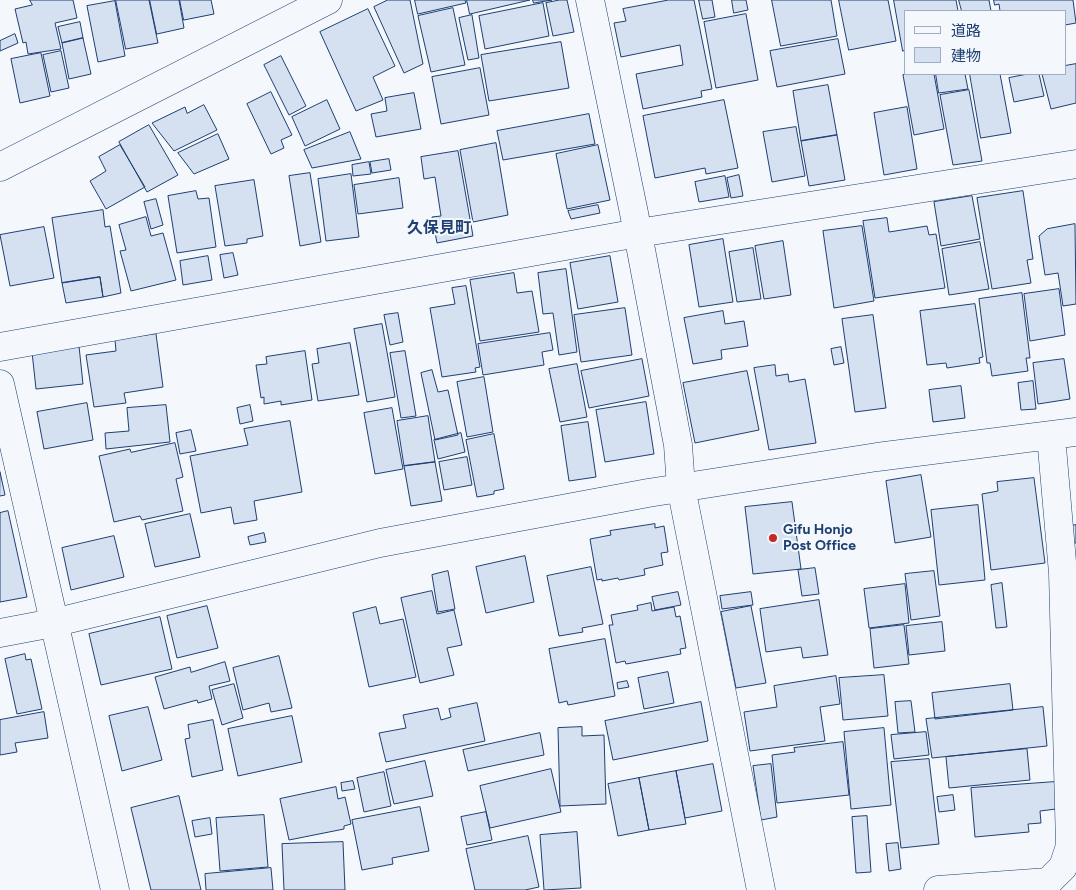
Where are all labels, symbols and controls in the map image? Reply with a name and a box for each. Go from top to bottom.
legend [904,10,1066,75]
text: 道路 [951,22,981,40]
text: 建物 [951,47,981,65]
district label: 久保見町 [407,218,471,238]
place label: Gifu Honjo Post Office [783,522,856,554]
marker: Gifu Honjo Post Office [767,532,779,544]

